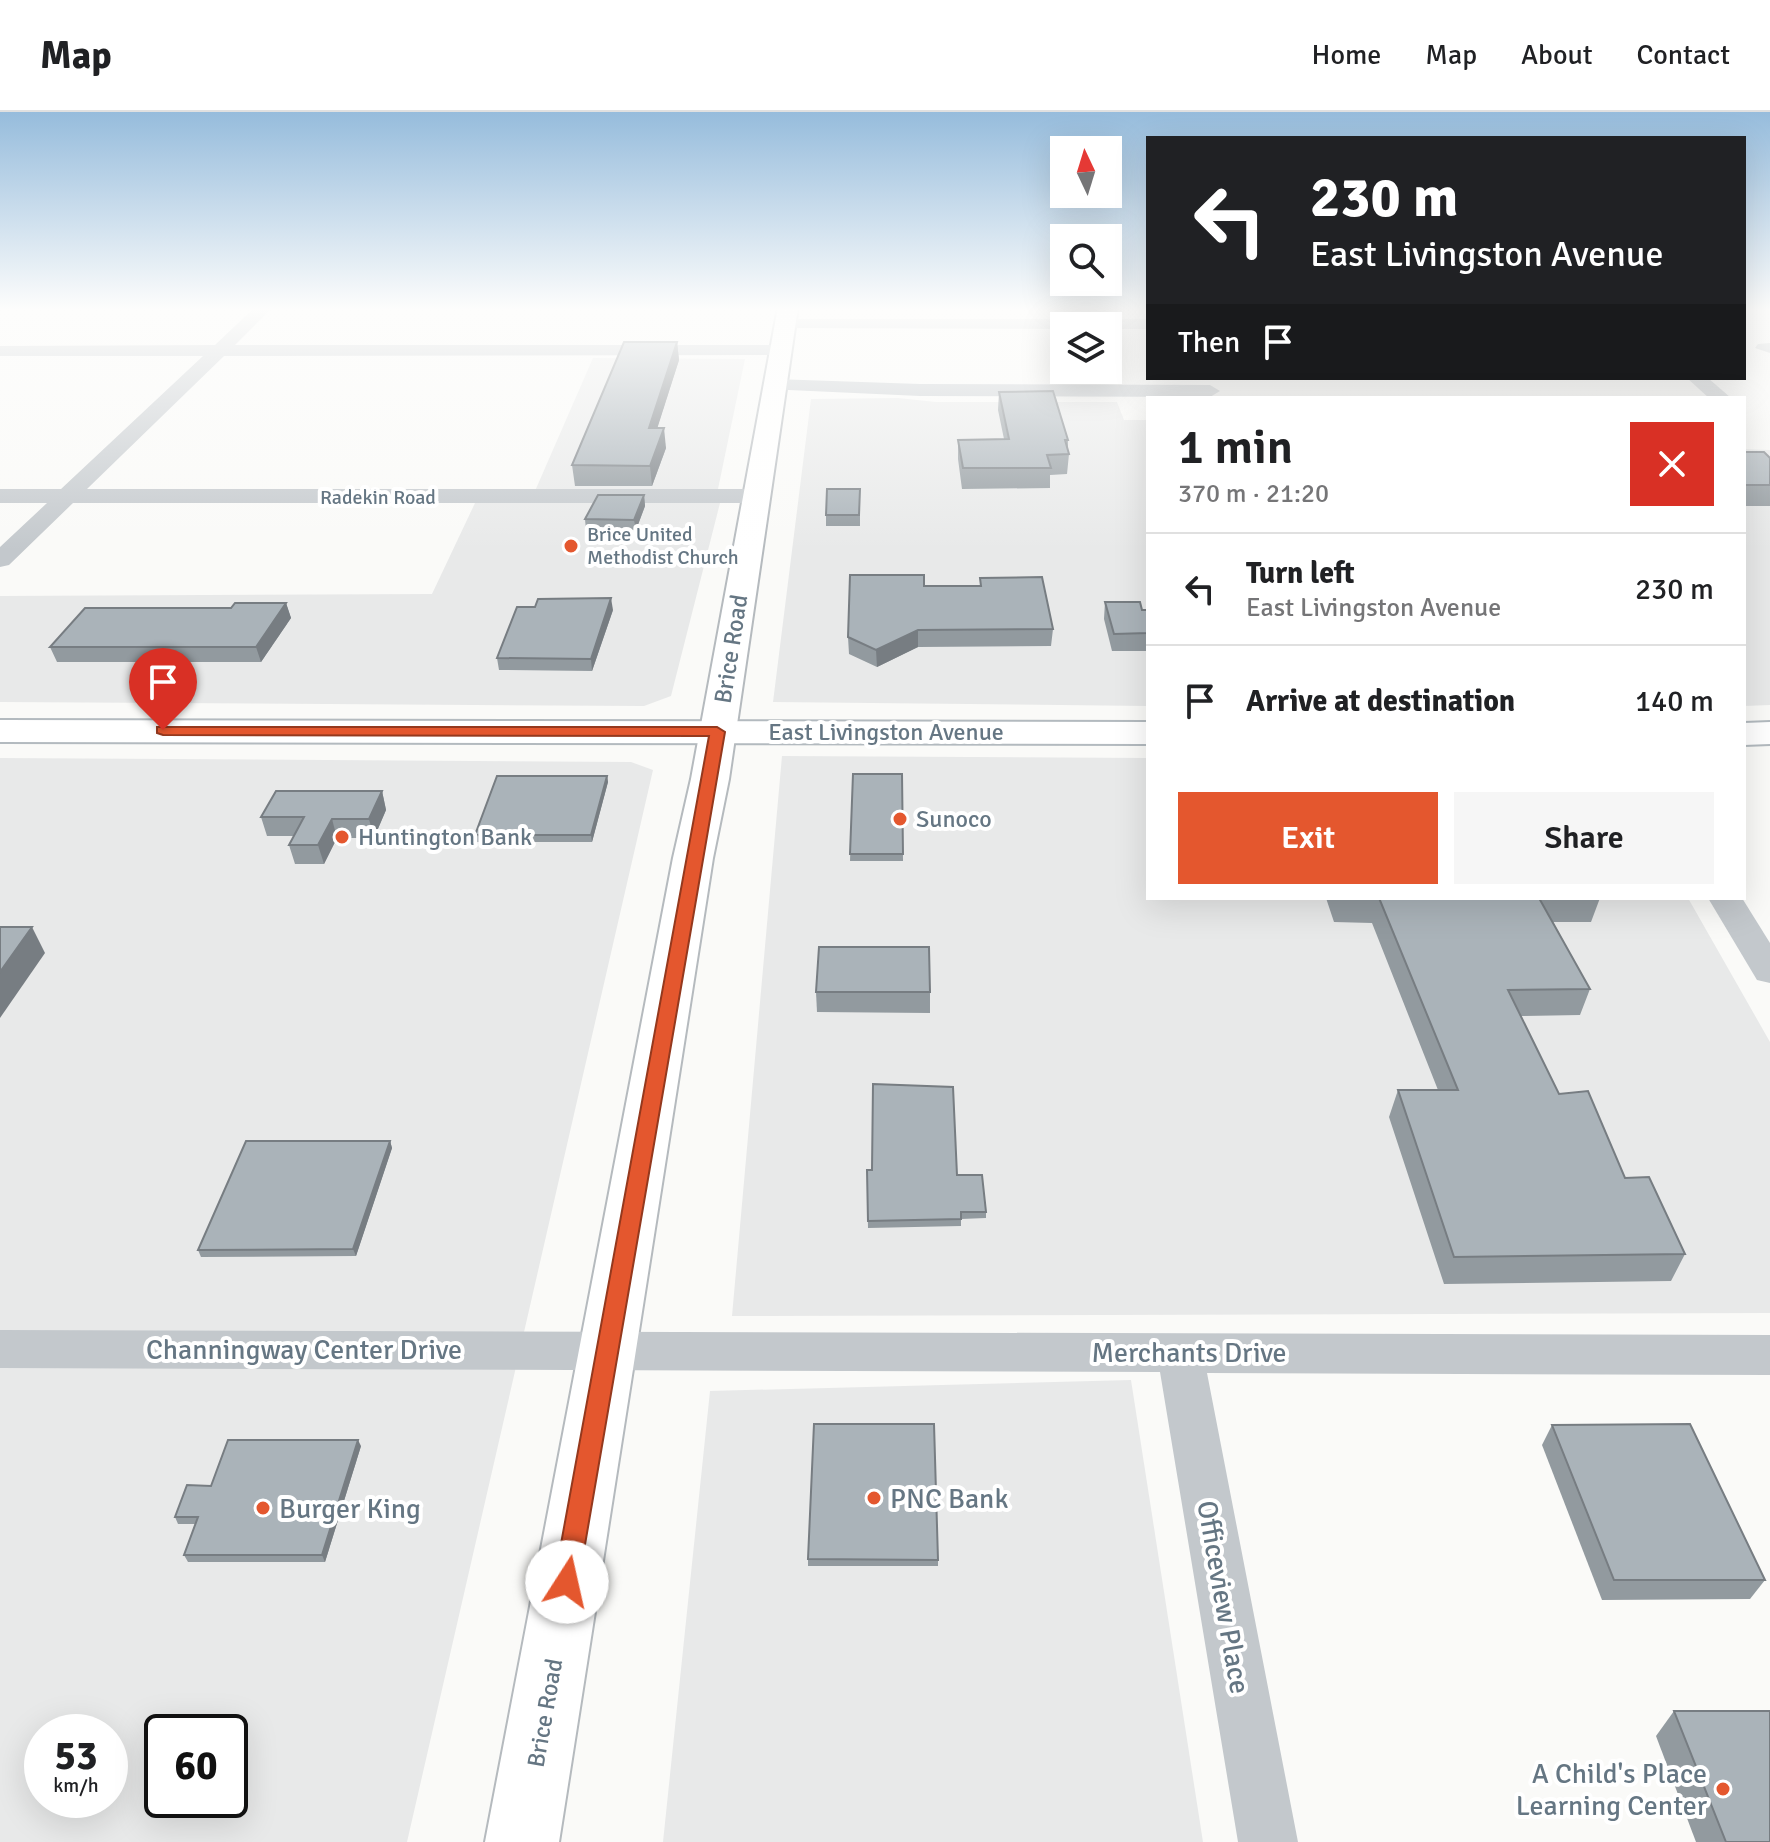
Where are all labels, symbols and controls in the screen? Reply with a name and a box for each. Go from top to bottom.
text: Map [40,32,112,79]
text: Home [1312,38,1381,72]
text: Map [1425,38,1477,72]
text: About [1521,38,1593,72]
text: Contact [1637,38,1730,72]
north arrow [1050,136,1122,208]
map controls [1050,136,1122,384]
text: 230 m [1310,163,1458,232]
icon: left [1178,168,1282,272]
button: search [1050,224,1122,296]
text: East Livingston Avenue [1310,232,1663,277]
button: layers [1050,312,1122,384]
icon: arrive [1256,320,1300,364]
text: Then [1178,324,1240,361]
text: 1 min [1178,418,1293,477]
button: close [1630,422,1714,506]
text: 370 m · 21:20 [1178,478,1329,510]
street label: Radekin Road [320,485,436,510]
place label: Brice United Methodist Church [587,522,739,570]
marker: Brice United Methodist Church [562,537,580,555]
text: Turn left [1246,555,1355,592]
icon: left [1178,567,1222,611]
text: 230 m [1635,571,1714,608]
street label: Brice Road [708,592,754,706]
text: East Livingston Avenue [1246,592,1501,624]
pin [129,648,197,730]
icon: arrive [141,660,185,704]
icon: arrive [1178,679,1222,723]
text: Arrive at destination [1246,683,1515,720]
text: 140 m [1635,683,1714,720]
street label: East Livingston Avenue [768,717,1004,747]
button: Exit [1178,792,1438,884]
button: Share [1454,792,1714,884]
place label: Sunoco [916,804,992,834]
marker: Sunoco [891,810,909,828]
place label: Huntington Bank [358,822,532,852]
marker: Huntington Bank [333,828,351,846]
street label: Channingway Center Drive [146,1333,462,1367]
street label: Merchants Drive [1091,1336,1287,1370]
place label: PNC Bank [890,1482,1008,1516]
marker: PNC Bank [865,1489,883,1507]
place label: Burger King [279,1492,421,1526]
street label: Officeview Place [1189,1498,1257,1696]
marker: Burger King [254,1499,272,1517]
position arrow [525,1540,609,1624]
street label: Brice Road [521,1656,569,1770]
speed limit sign: 60 [144,1714,248,1818]
text: 53 [54,1731,98,1781]
place label: A Child's Place Learning Center [1516,1757,1708,1823]
text: km/h [53,1773,99,1798]
marker: A Child's Place Learning Center [1714,1780,1732,1798]

